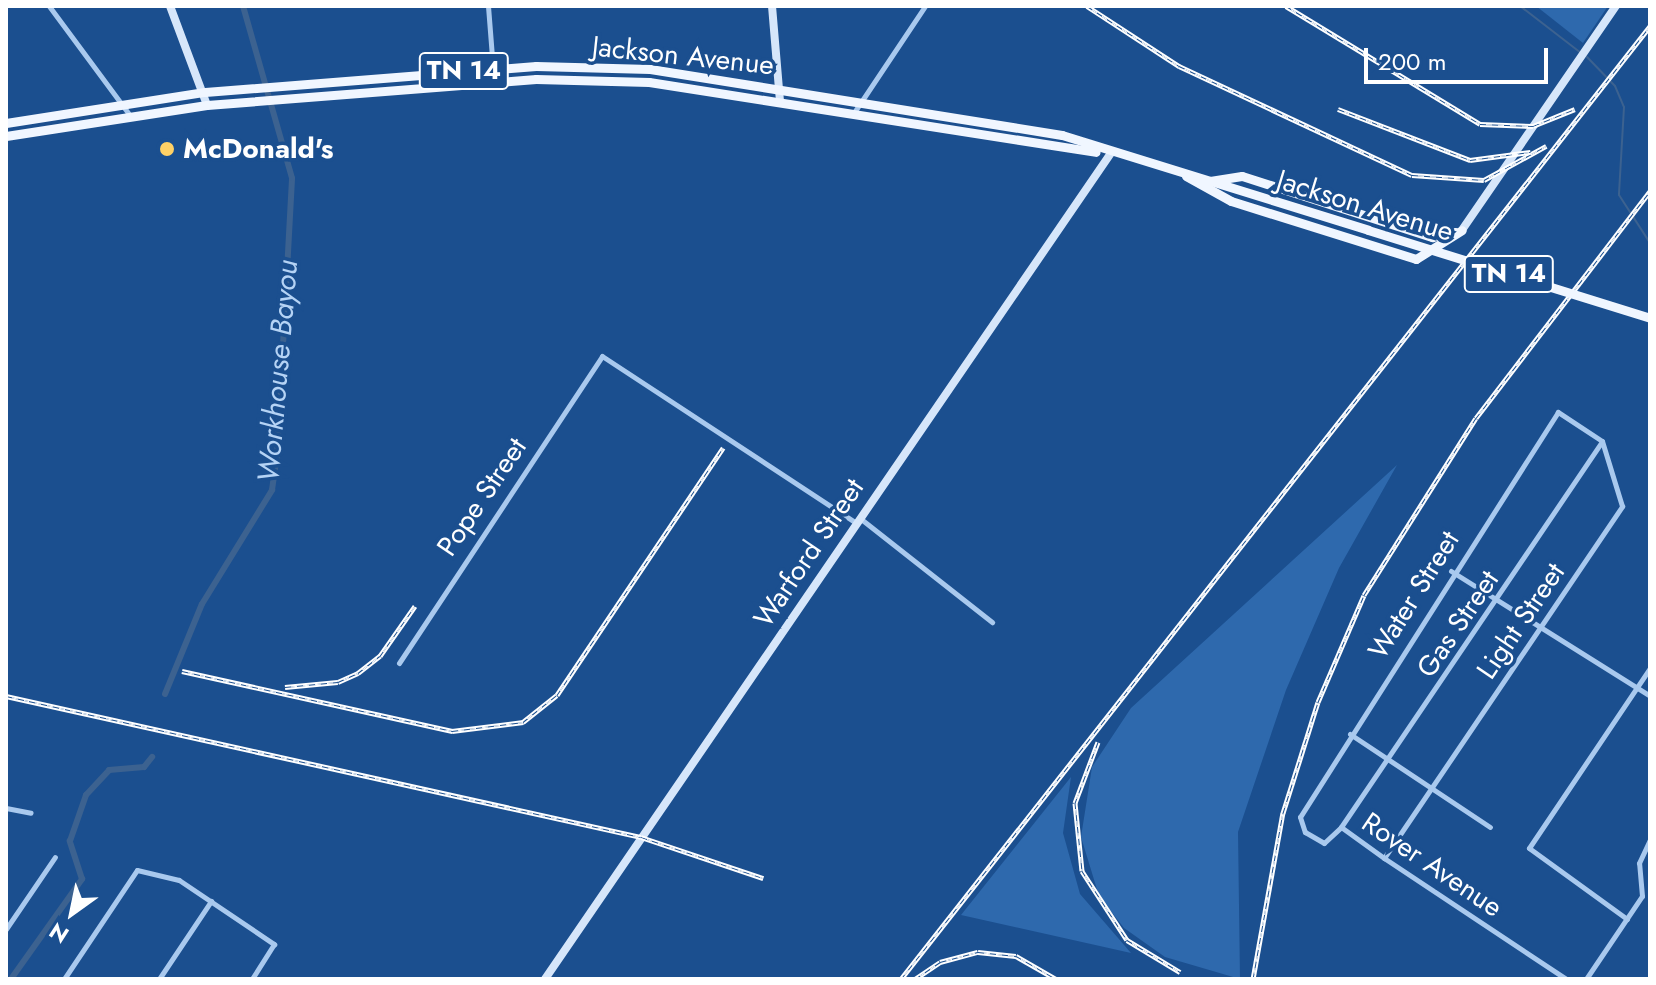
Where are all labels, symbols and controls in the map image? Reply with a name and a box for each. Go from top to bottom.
street label: Jackson Avenue [590,30,776,82]
scale bar [1368,32,1552,82]
text: 200 m [1378,44,1446,79]
road number: TN 14 [418,49,510,93]
place label: McDonald's [183,132,333,166]
marker: McDonald's [158,140,176,158]
street label: Jackson Avenue [1273,163,1457,249]
road number: TN 14 [1463,252,1555,296]
water label: Workhouse Bayou [250,258,306,484]
street label: Pope Street [430,431,534,563]
street label: Warford Street [747,472,871,634]
street label: Water Street [1362,525,1466,665]
street label: Light Street [1470,557,1572,685]
street label: Gas Street [1410,564,1506,684]
street label: Rover Avenue [1355,806,1509,924]
north arrow [32,873,112,953]
text: N [43,915,75,951]

